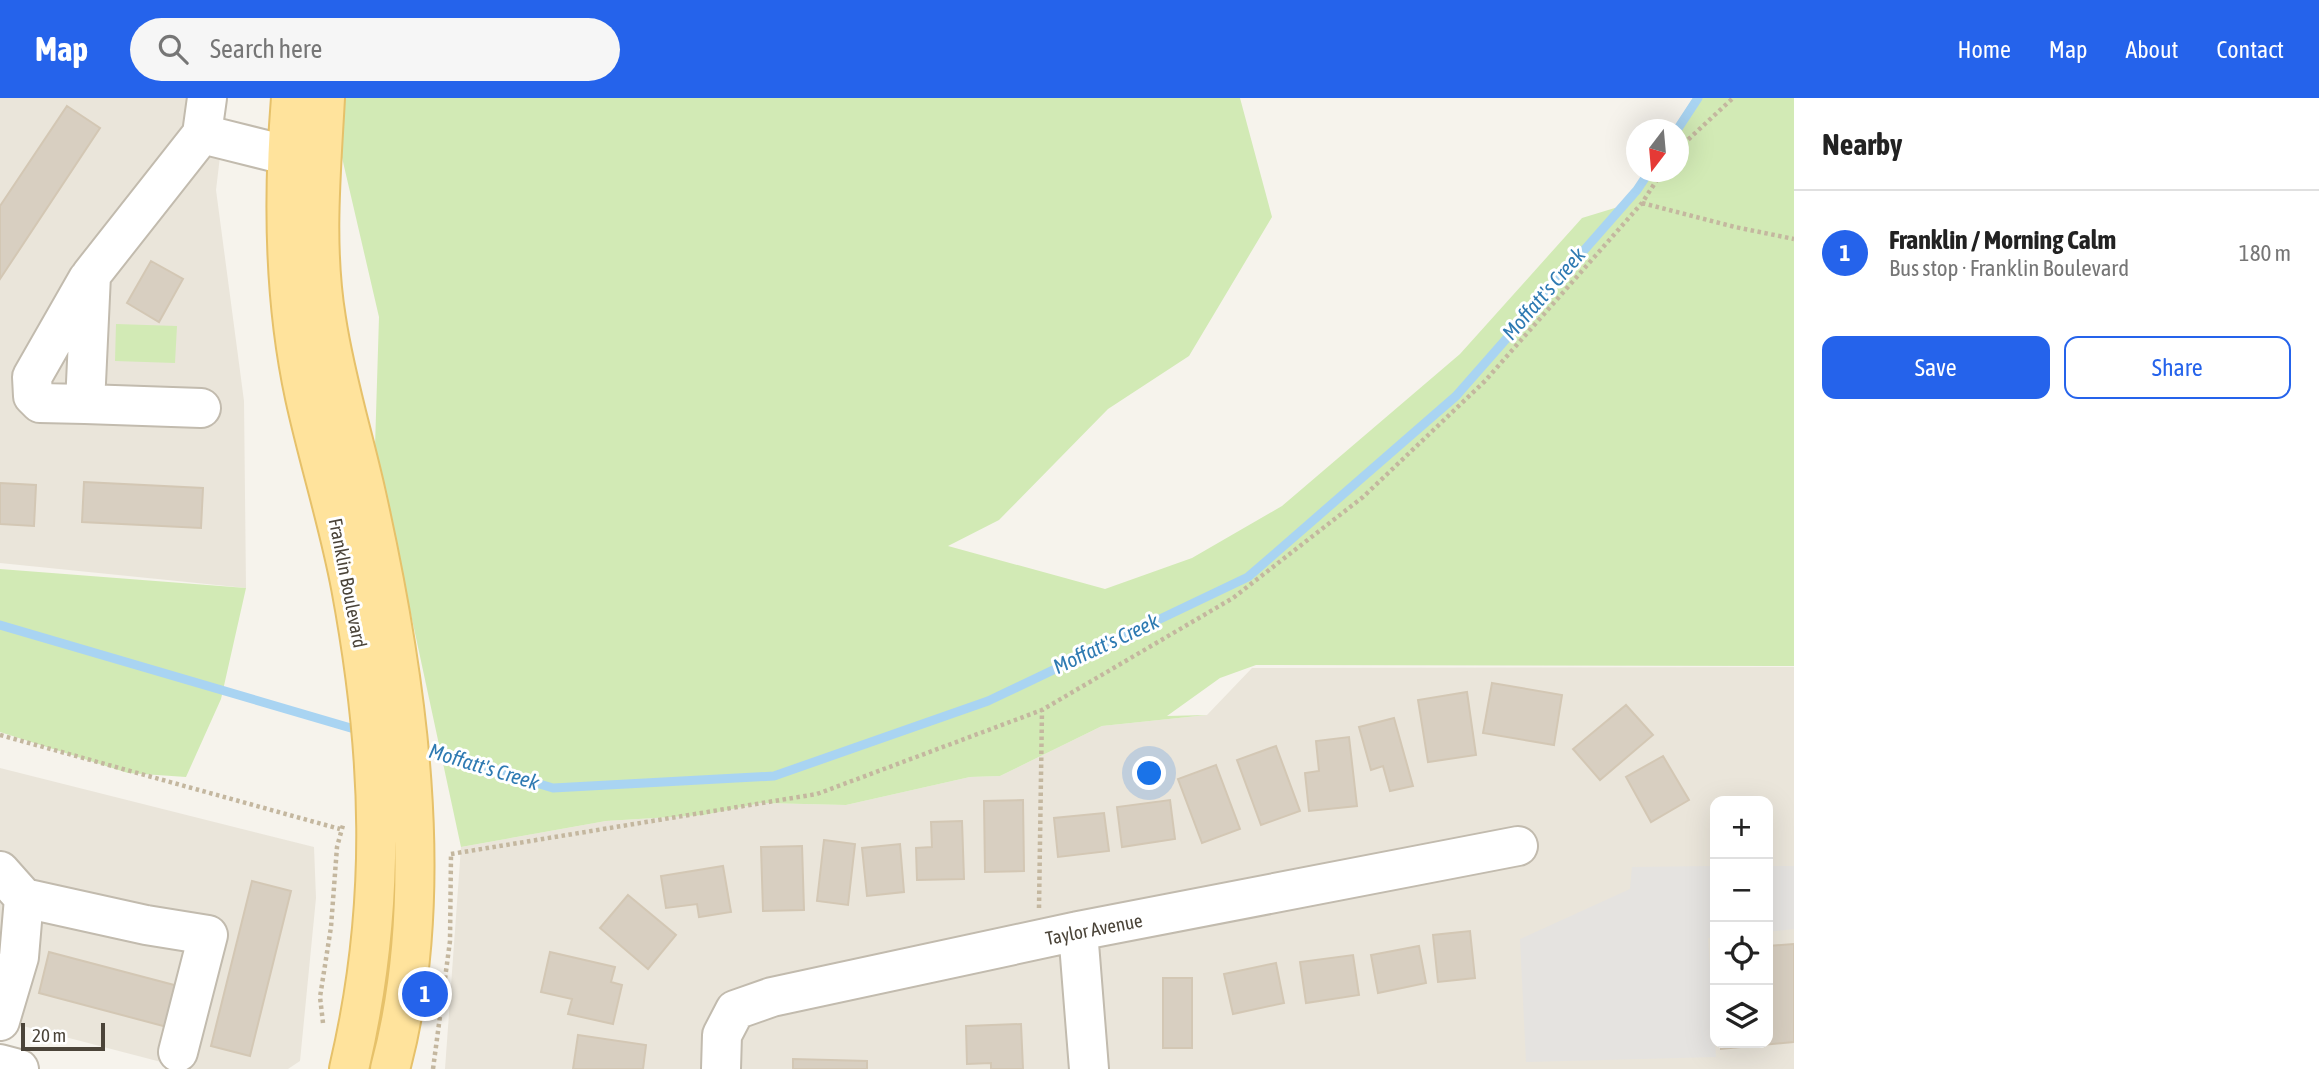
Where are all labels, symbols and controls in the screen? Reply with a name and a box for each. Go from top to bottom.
search box [130,18,620,81]
text: Map [35,30,88,68]
icon: search [154,30,192,68]
text: Search here [210,34,322,64]
text: Home [1957,36,2011,63]
text: Map [2049,36,2087,63]
text: About [2125,36,2178,63]
text: Contact [2216,36,2284,63]
north arrow [1626,119,1689,182]
text: Nearby [1822,127,1902,161]
text: Franklin / Morning Calm [1889,225,2116,255]
text: 1 [1840,240,1850,266]
text: 180 m [2239,240,2291,266]
water label: Moffatt's Creek [1497,242,1590,344]
text: Bus stop · Franklin Boulevard [1889,255,2129,281]
button: Save [1822,336,2050,399]
button: Share [2064,336,2291,399]
street label: Franklin Boulevard [325,516,371,650]
water label: Moffatt's Creek [1049,608,1163,678]
water label: Moffatt's Creek [426,738,543,794]
your location [1132,756,1166,790]
map controls [1710,796,1773,1048]
button: + [1710,796,1773,859]
button: − [1710,859,1773,922]
street label: Taylor Avenue [1044,909,1144,949]
button: locate [1710,922,1773,985]
pin: 1 [402,968,448,1020]
button: layers [1710,985,1773,1048]
scale bar [21,1020,105,1052]
text: 20 m [32,1024,66,1046]

